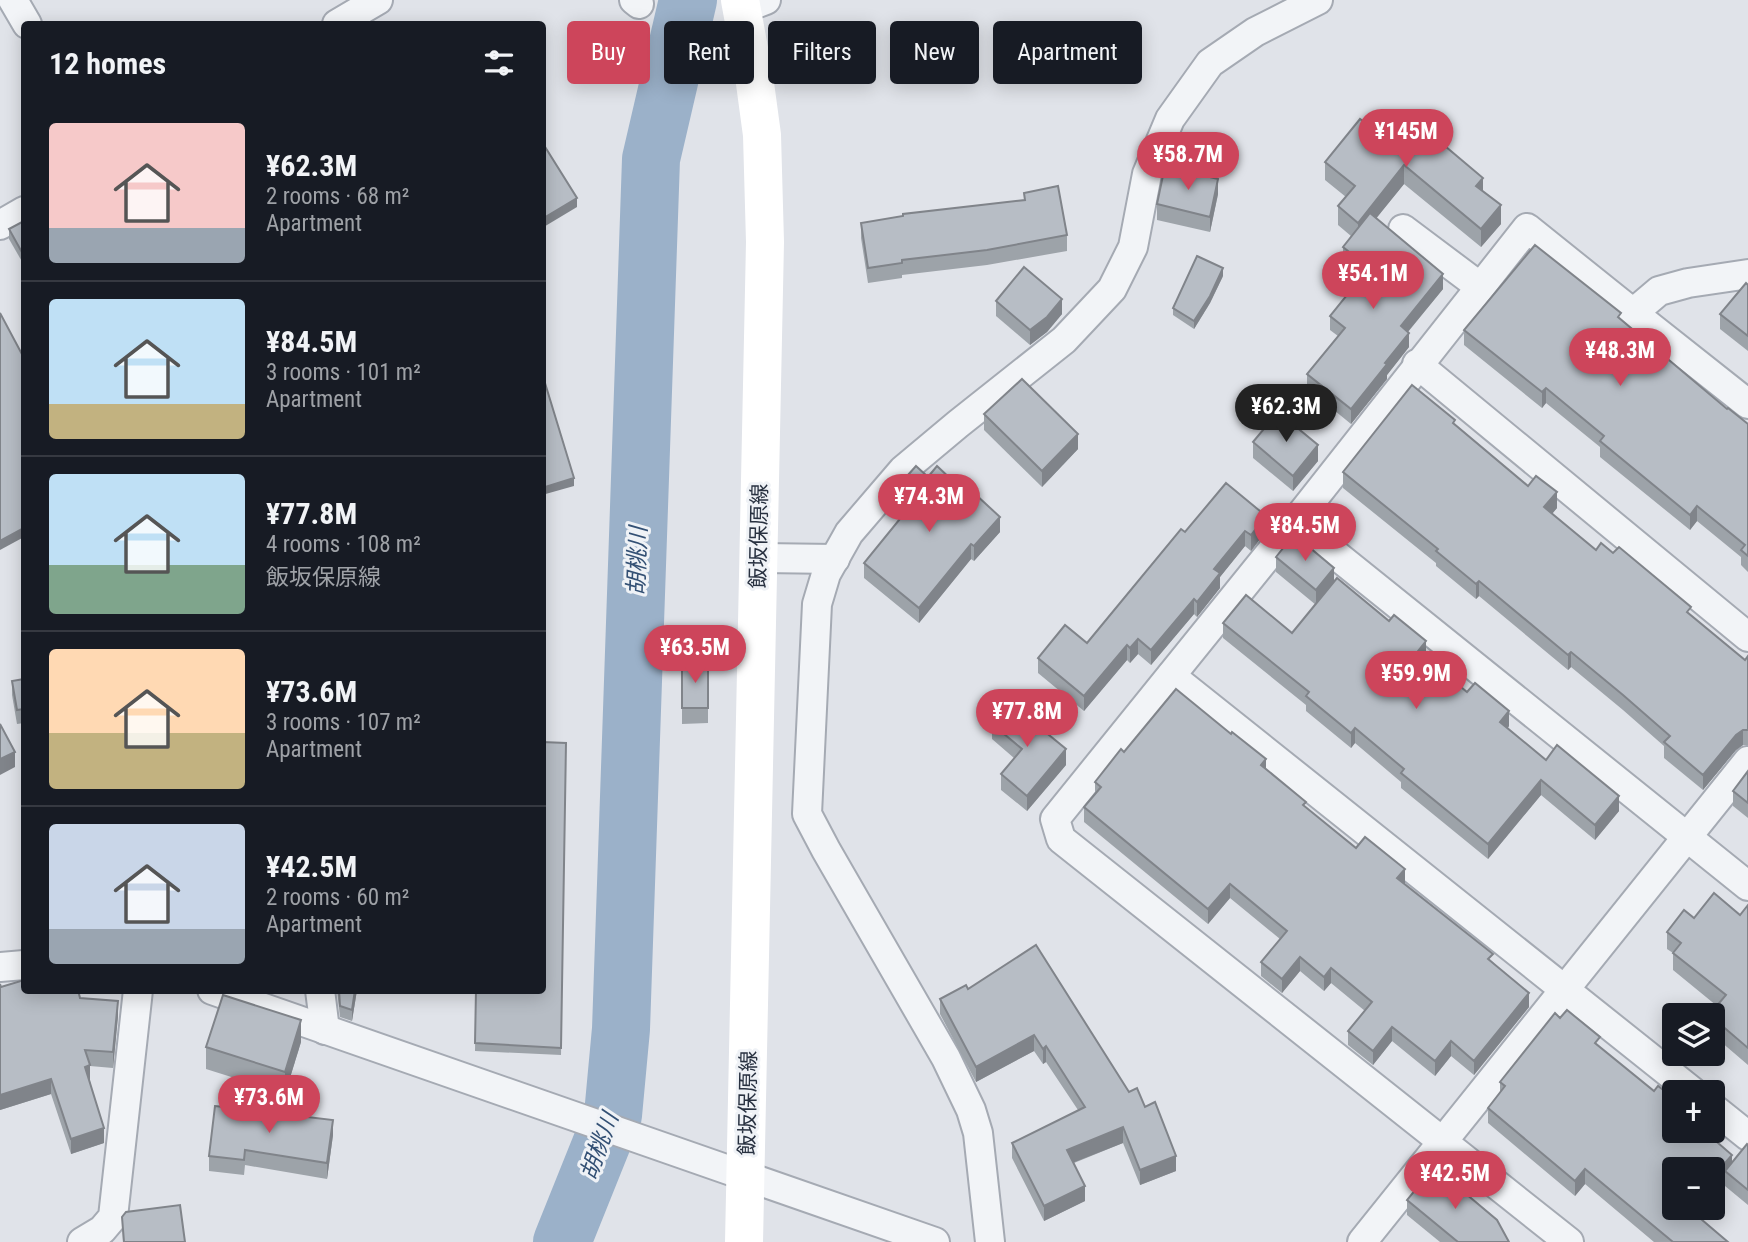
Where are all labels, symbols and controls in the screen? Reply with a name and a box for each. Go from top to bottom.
chip: Buy [567,21,650,84]
chip: Rent [664,21,754,84]
chip: Filters [768,21,876,84]
chip: New [890,21,979,84]
chip: Apartment [993,21,1142,84]
icon: filters [480,44,518,82]
text: 12 homes [49,46,166,81]
pin: ¥145M [1357,110,1455,169]
text: ¥145M [1374,118,1438,145]
pin: ¥58.7M [1131,132,1245,192]
text: ¥58.7M [1153,141,1223,168]
text: ¥62.3M [266,148,357,183]
icon: home [105,151,189,235]
text: 2 rooms · 68 m² [266,183,409,210]
text: Apartment [266,210,362,237]
pin: ¥54.1M [1316,252,1430,311]
text: ¥54.1M [1338,260,1408,287]
text: ¥84.5M [266,324,357,359]
icon: home [105,327,189,411]
pin: ¥48.3M [1563,328,1677,388]
text: ¥48.3M [1585,337,1655,364]
text: 3 rooms · 101 m² [266,359,421,386]
pin: ¥62.3M [1229,384,1343,444]
text: Apartment [266,386,362,413]
text: ¥62.3M [1251,393,1321,420]
pin: ¥74.3M [872,475,986,534]
street label: 飯坂保原線 [746,483,772,589]
text: ¥74.3M [894,483,964,510]
text: ¥77.8M [266,496,357,531]
icon: home [105,502,189,586]
pin: ¥84.5M [1248,504,1362,563]
text: ¥84.5M [1270,512,1340,539]
water label: 胡桃川 [623,523,652,596]
text: 4 rooms · 108 m² [266,531,421,558]
text: 飯坂保原線 [266,564,381,591]
pin: ¥63.5M [638,626,752,685]
text: ¥63.5M [660,634,730,661]
pin: ¥59.9M [1359,652,1473,711]
text: ¥59.9M [1381,660,1451,687]
text: ¥73.6M [266,674,357,709]
icon: home [105,677,189,761]
pin: ¥77.8M [970,690,1084,749]
text: ¥77.8M [992,698,1062,725]
text: 3 rooms · 107 m² [266,709,421,736]
text: Apartment [266,736,362,763]
text: ¥42.5M [266,849,357,884]
icon: home [105,852,189,936]
text: 2 rooms · 60 m² [266,884,409,911]
text: Apartment [266,911,362,938]
map controls [1662,1003,1725,1220]
button: layers [1662,1003,1725,1066]
street label: 飯坂保原線 [735,1050,761,1156]
pin: ¥73.6M [212,1076,326,1135]
button: + [1662,1080,1725,1143]
text: ¥73.6M [234,1084,304,1111]
water label: 胡桃川 [575,1106,625,1183]
pin: ¥42.5M [1398,1152,1512,1211]
button: − [1662,1157,1725,1220]
text: ¥42.5M [1420,1160,1490,1187]

